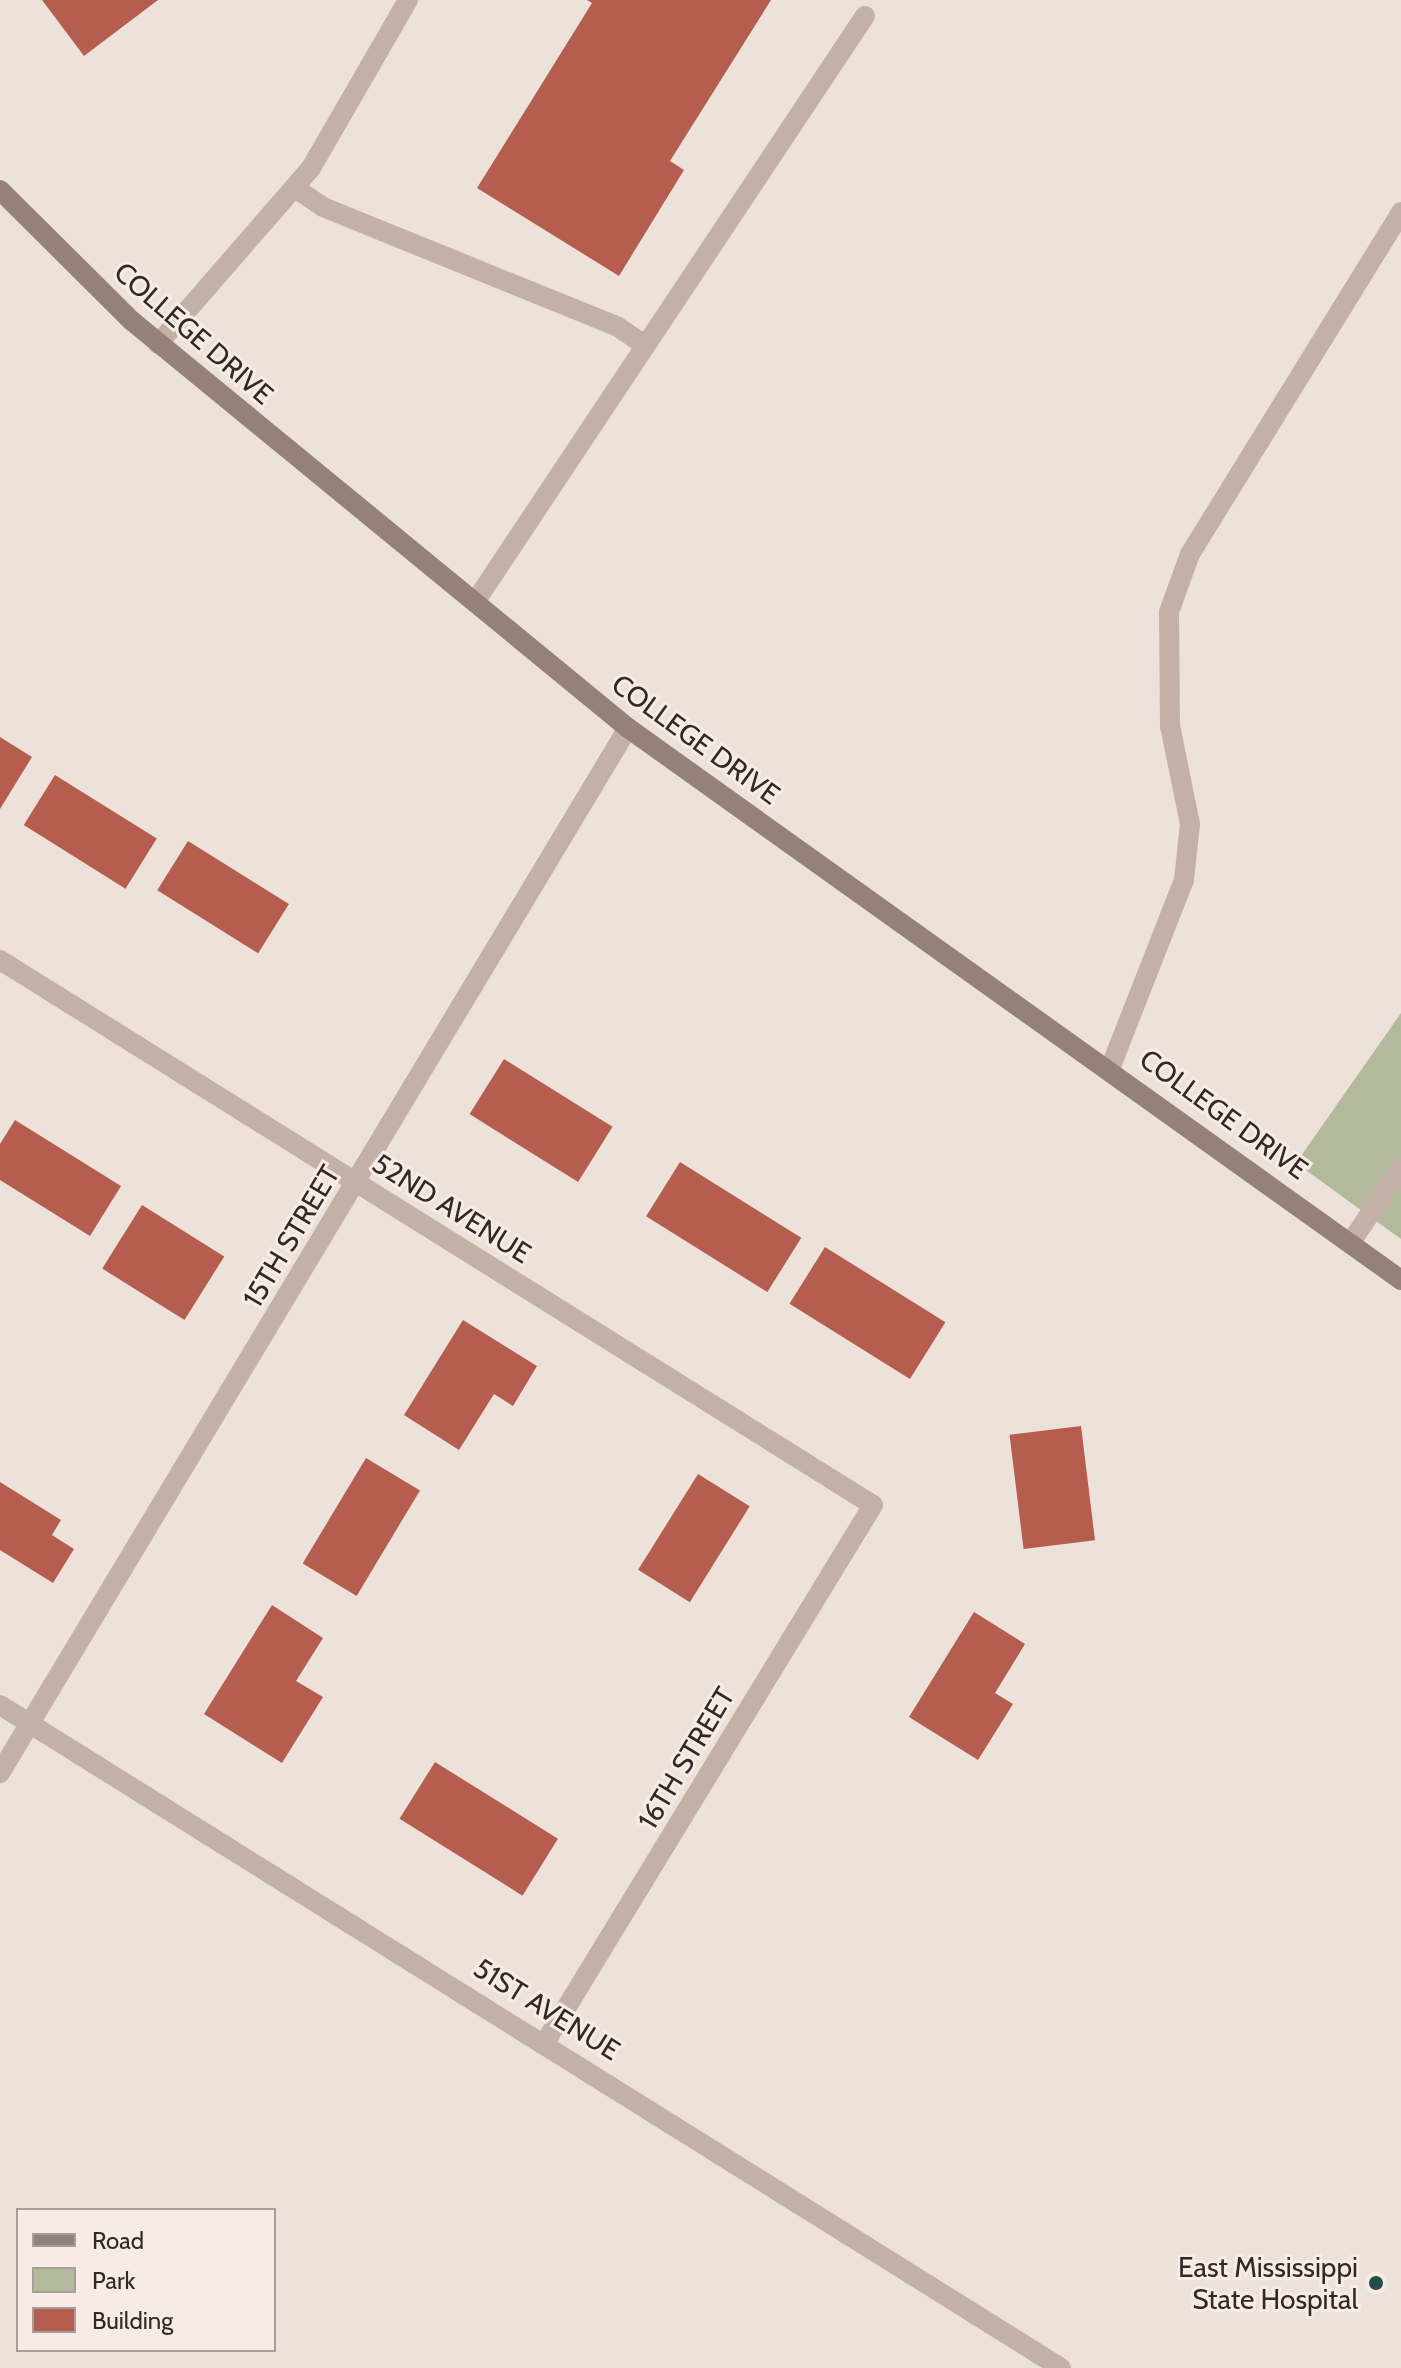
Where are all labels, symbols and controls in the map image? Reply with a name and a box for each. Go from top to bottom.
street label: COLLEGE DRIVE [108,255,280,411]
street label: COLLEGE DRIVE [606,667,786,811]
street label: COLLEGE DRIVE [1134,1042,1314,1186]
street label: 52ND AVENUE [367,1146,537,1270]
street label: 15TH STREET [236,1159,346,1313]
street label: 16TH STREET [631,1681,741,1835]
street label: 51ST AVENUE [468,1951,626,2067]
legend [16,2208,276,2352]
text: Road [92,2226,144,2255]
place label: East Mississippi State Hospital [1178,2250,1358,2316]
text: Park [92,2266,135,2295]
marker: East Mississippi State Hospital [1365,2272,1387,2294]
text: Building [92,2306,173,2335]

